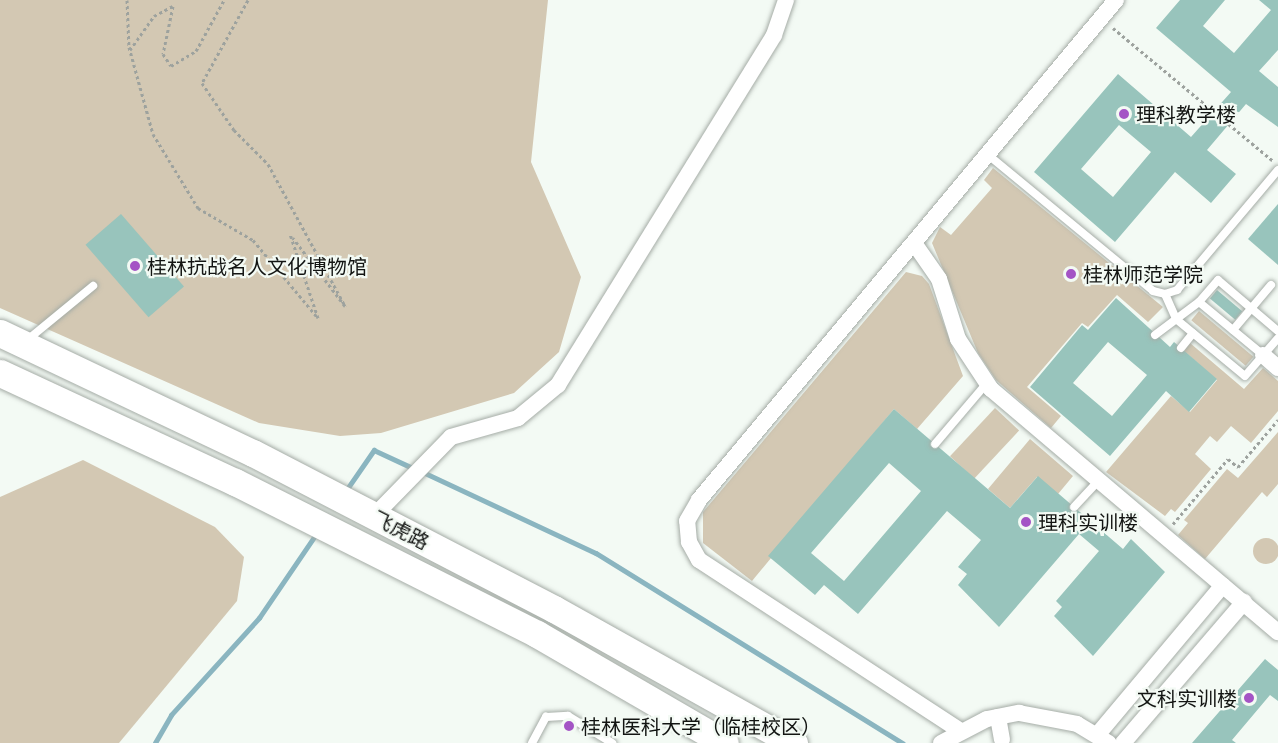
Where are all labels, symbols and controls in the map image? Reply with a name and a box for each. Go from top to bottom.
place label: 理科教学楼 [1136,102,1236,126]
marker: 理科教学楼 [1117,107,1131,121]
place label: 桂林抗战名人文化博物馆 [147,254,367,278]
marker: 桂林抗战名人文化博物馆 [128,259,142,273]
place label: 桂林师范学院 [1083,262,1203,286]
marker: 桂林师范学院 [1064,267,1078,281]
street label: 飞虎路 [369,506,433,554]
place label: 理科实训楼 [1038,510,1138,534]
marker: 理科实训楼 [1019,515,1033,529]
place label: 文科实训楼 [1137,686,1237,710]
marker: 文科实训楼 [1242,691,1256,705]
place label: 桂林医科大学（临桂校区） [581,714,821,738]
marker: 桂林医科大学（临桂校区） [562,719,576,733]

